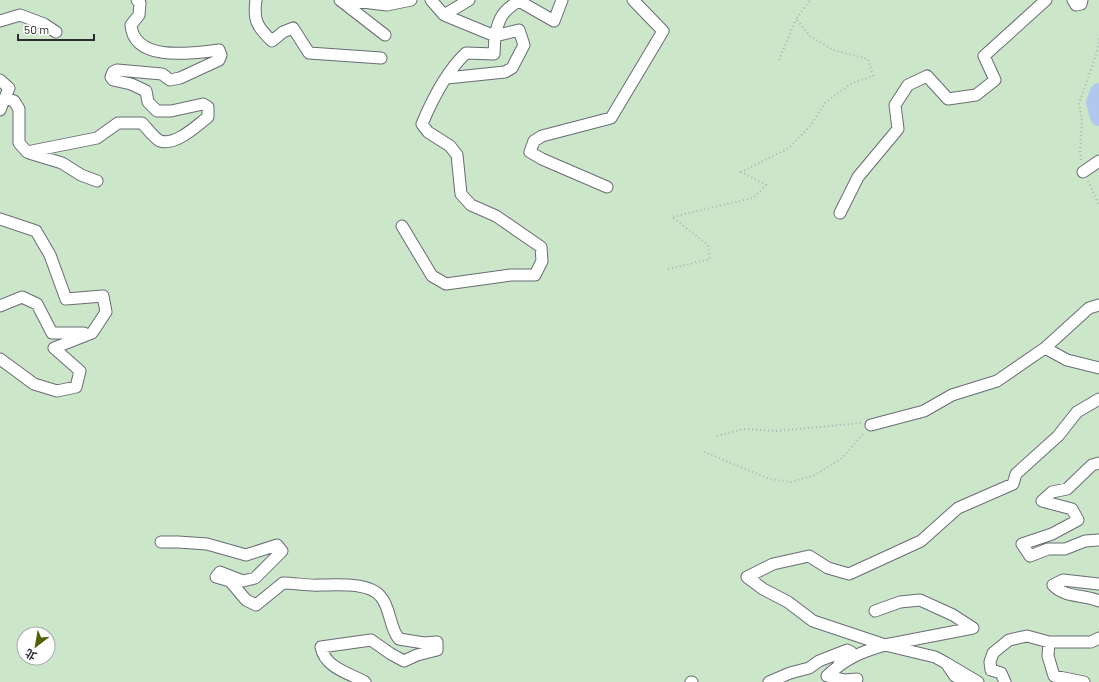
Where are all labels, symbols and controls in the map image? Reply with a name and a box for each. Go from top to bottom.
scale bar [18,16,94,42]
text: 50 m [24,22,49,36]
north arrow [16,626,56,666]
text: 北 [23,647,39,663]

